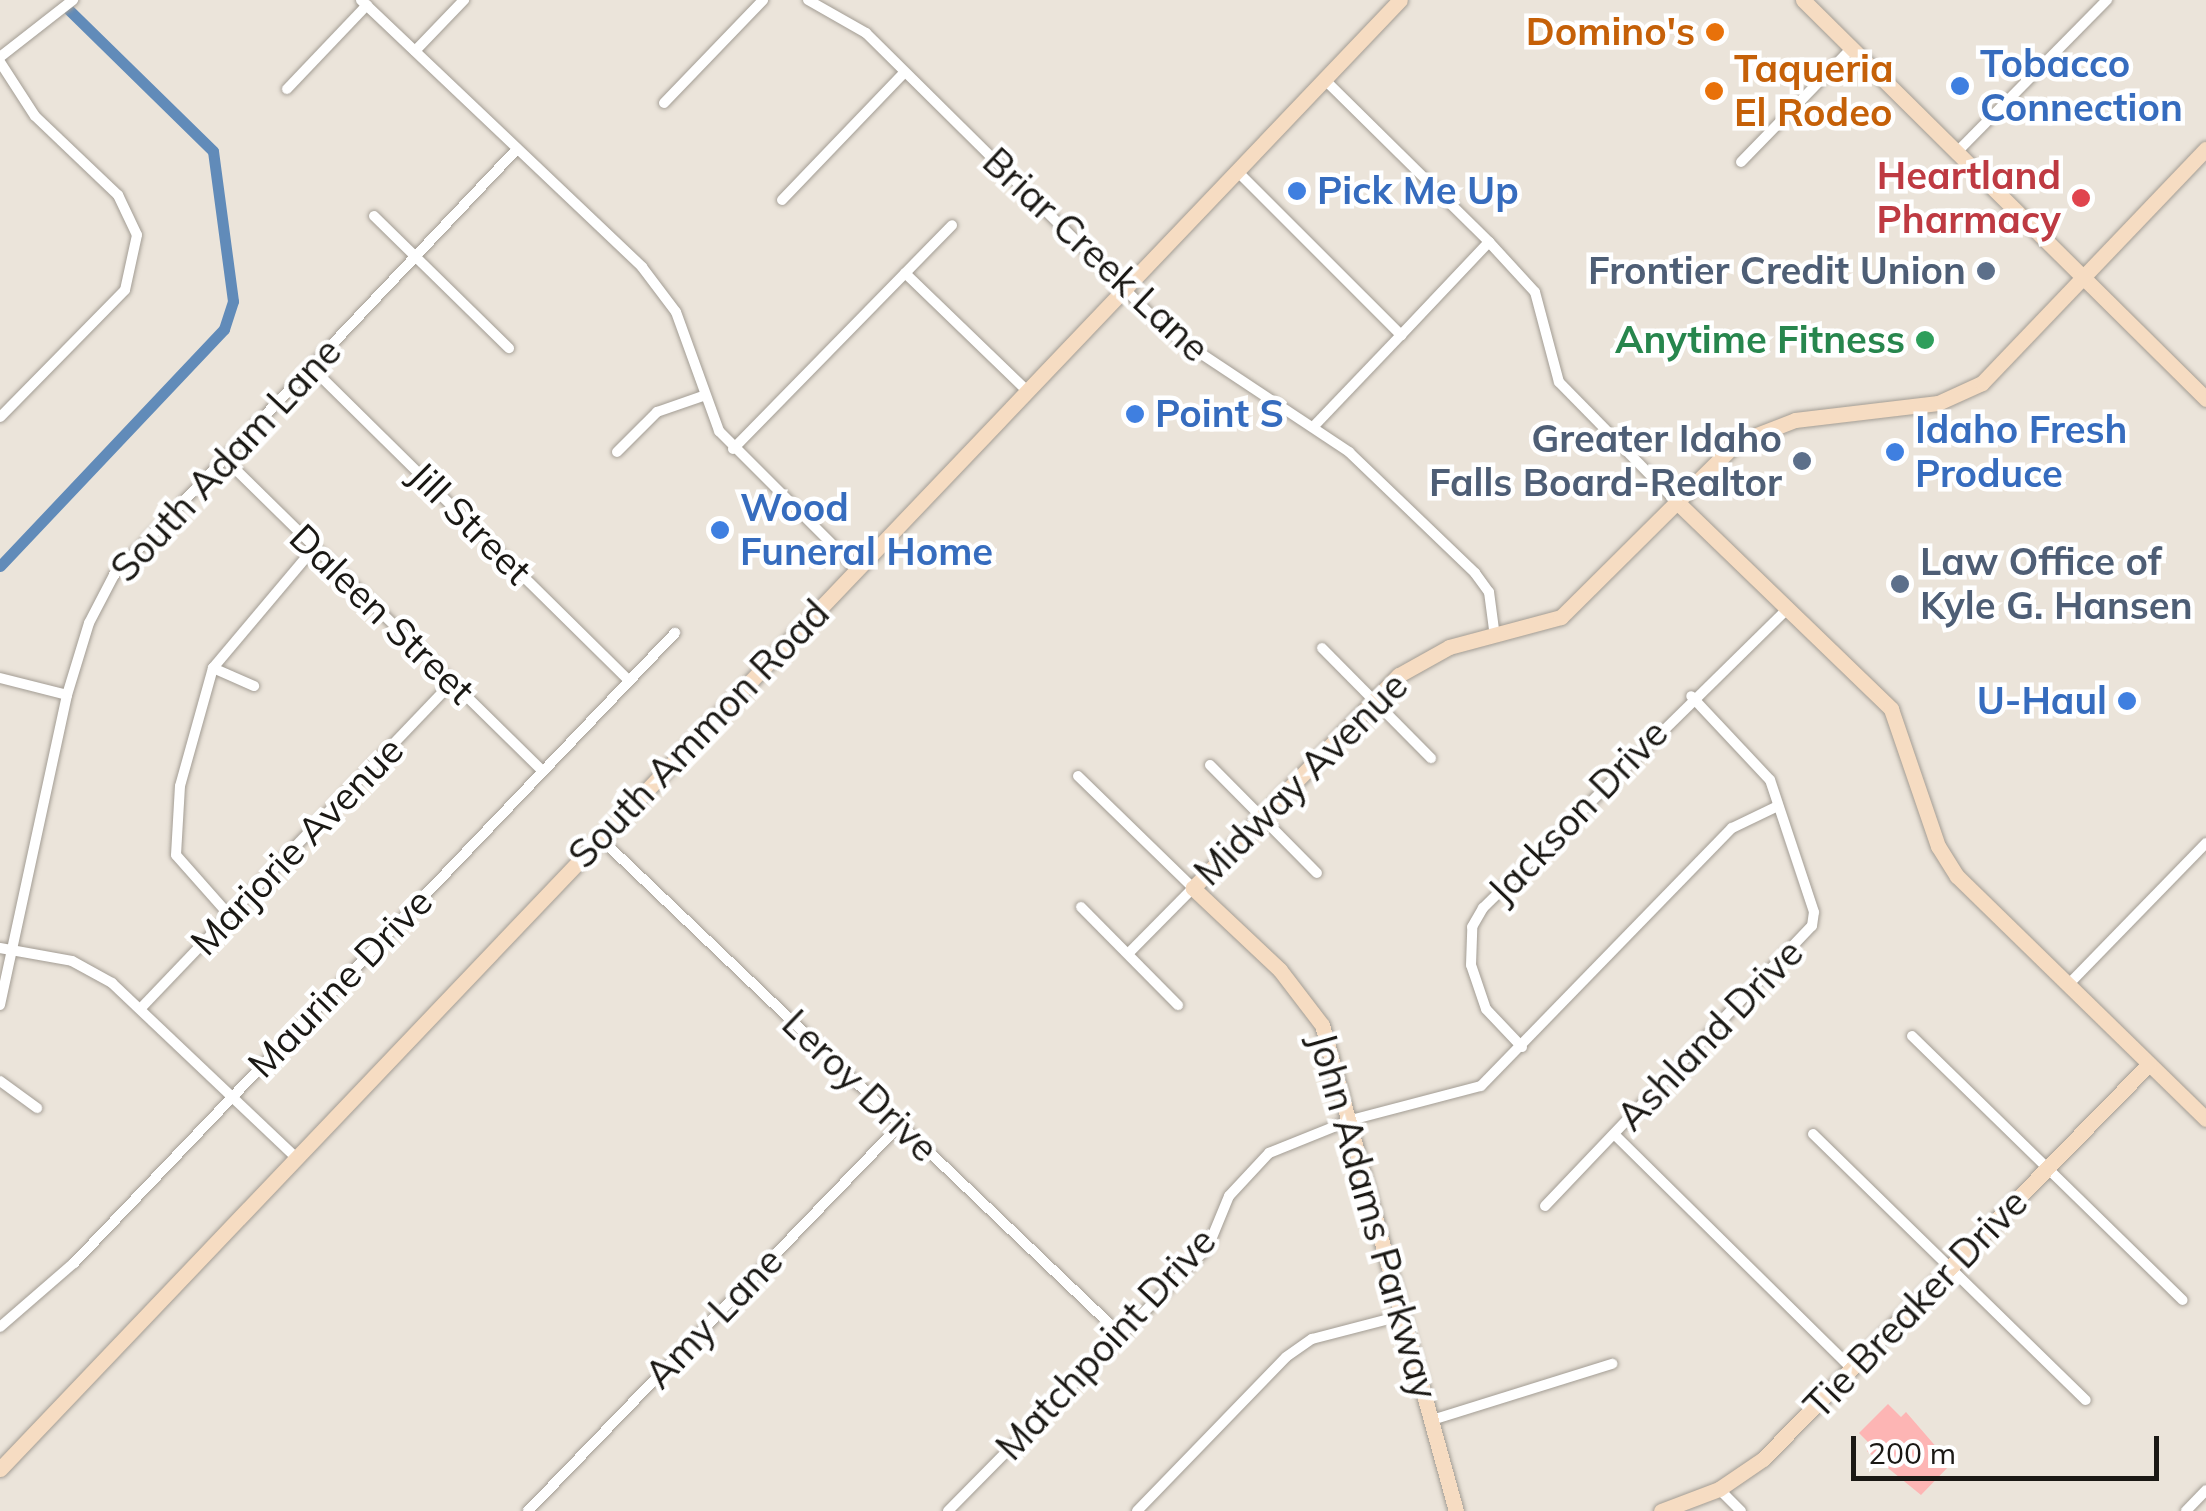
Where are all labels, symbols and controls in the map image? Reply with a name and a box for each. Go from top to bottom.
place label: Domino's [1526,9,1695,55]
marker: Domino's [1704,21,1726,43]
place label: Tobacco Connection [1980,41,2183,130]
place label: Taqueria El Rodeo [1734,46,1894,136]
marker: Tobacco Connection [1949,75,1971,97]
marker: Taqueria El Rodeo [1703,80,1725,102]
street label: Briar Creek Lane [974,139,1218,371]
place label: Heartland Pharmacy [1876,153,2061,242]
place label: Pick Me Up [1317,168,1519,214]
marker: Pick Me Up [1286,180,1308,202]
marker: Heartland Pharmacy [2070,187,2092,209]
place label: Frontier Credit Union [1588,248,1966,294]
marker: Frontier Credit Union [1975,260,1997,282]
place label: Anytime Fitness [1615,317,1905,363]
street label: South Adam Lane [102,329,350,591]
marker: Anytime Fitness [1914,329,1936,351]
place label: Point S [1155,391,1284,437]
marker: Point S [1124,403,1146,425]
place label: Idaho Fresh Produce [1915,407,2127,496]
place label: Greater Idaho Falls Board-Realtor [1429,416,1782,506]
marker: Idaho Fresh Produce [1884,441,1906,463]
marker: Greater Idaho Falls Board-Realtor [1791,450,1813,472]
street label: Jill Street [399,452,541,594]
place label: Wood Funeral Home [740,485,993,574]
street label: Daleen Street [280,515,484,713]
marker: Wood Funeral Home [709,519,731,541]
place label: Law Office of Kyle G. Hansen [1920,539,2193,628]
marker: Law Office of Kyle G. Hansen [1889,573,1911,595]
street label: South Ammon Road [559,591,839,877]
street label: Midway Avenue [1185,663,1417,895]
place label: U-Haul [1977,678,2107,724]
marker: U-Haul [2116,690,2138,712]
street label: Jackson Drive [1479,711,1677,913]
street label: Marjorie Avenue [181,727,413,965]
street label: Maurine Drive [239,879,441,1087]
street label: Ashland Drive [1608,930,1812,1140]
street label: Leroy Drive [773,1001,947,1171]
street label: John Adams Parkway [1299,1028,1447,1404]
street label: Tie Breaker Drive [1795,1180,2037,1428]
street label: Matchpoint Drive [987,1219,1225,1469]
street label: Amy Lane [636,1238,792,1398]
scale bar [1856,1416,2164,1478]
text: 200 m [1868,1434,1956,1472]

